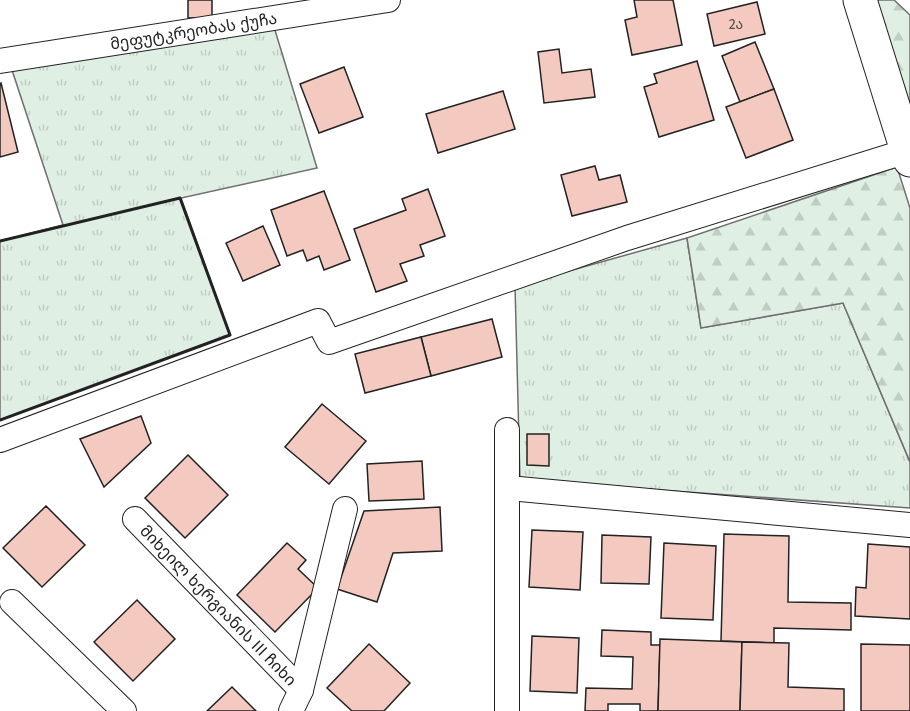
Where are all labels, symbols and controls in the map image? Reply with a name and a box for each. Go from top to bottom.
street label: მეფუტკრეობას ქუჩა [109,8,278,53]
house number: 2ა [729,16,743,33]
street label: მიხეილ ხერგიანის III ჩიხი [136,521,301,689]

